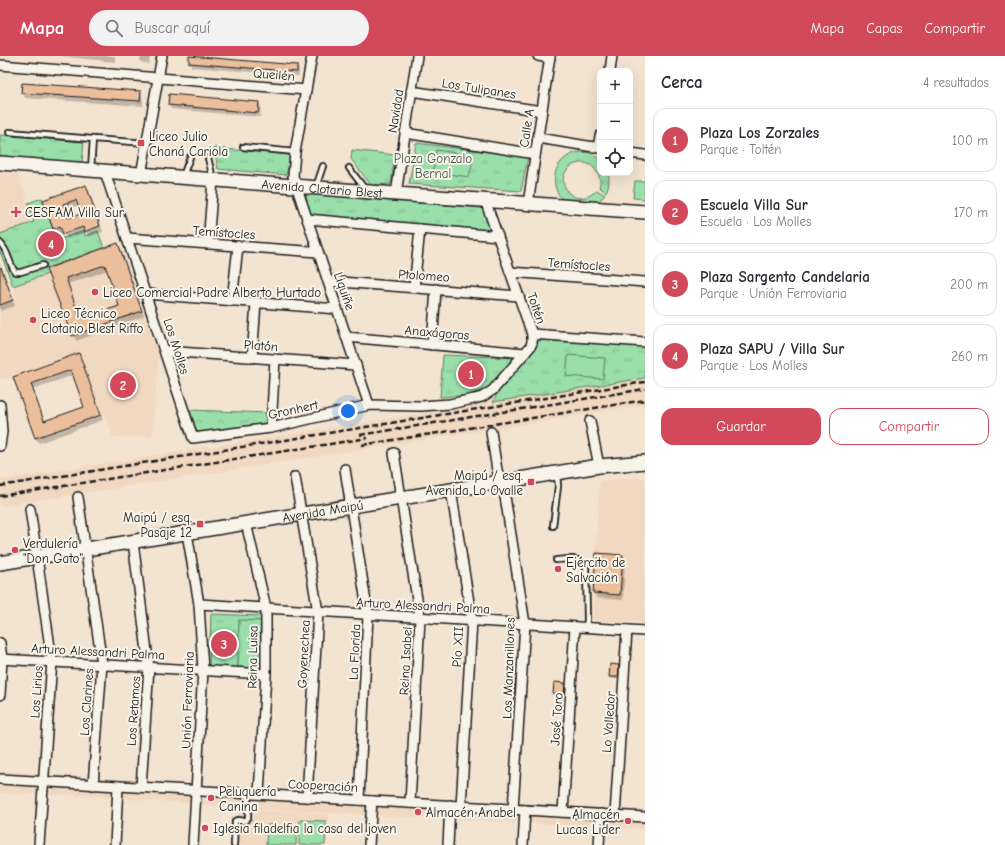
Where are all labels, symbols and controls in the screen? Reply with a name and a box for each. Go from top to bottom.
search box [89,10,369,46]
text: Mapa [20,17,65,39]
icon: search [103,17,125,39]
text: Buscar aquí [135,19,210,37]
text: Mapa [811,20,844,37]
text: Capas [866,20,902,37]
text: Compartir [924,20,985,37]
street label: Queilén [252,65,295,84]
map controls [597,68,633,176]
button: + [597,68,633,104]
text: Cerca [661,73,703,92]
street label: Los Tulipanes [441,75,517,102]
text: 4 resultados [923,75,989,90]
street label: Navidad [385,88,406,134]
button: − [597,104,633,140]
street label: Calle A [516,107,537,148]
text: Plaza Los Zorzales [700,124,819,142]
place label: Liceo Julio Chaná Cariola [149,129,228,159]
text: 1 [672,133,678,148]
text: 100 m [952,133,988,148]
marker: Liceo Julio Chaná Cariola [136,138,146,148]
button: locate [597,140,633,176]
text: Parque · Toltén [700,142,782,157]
park label: Plaza Gonzalo Bernal [394,151,472,181]
street label: Avenida Clotario Blest [261,177,384,201]
text: Escuela Villa Sur [700,196,808,214]
place label: CESFAM Villa Sur [25,205,125,220]
text: 2 [672,205,678,220]
text: 170 m [954,205,988,220]
marker: CESFAM Villa Sur [10,206,22,218]
text: Escuela · Los Molles [700,214,811,229]
street label: Temístocles [192,223,256,242]
pin: 4 [38,229,64,259]
street label: Temístocles [547,255,611,274]
street label: Ptolomeo [398,266,450,285]
text: Plaza Sargento Candelaria [700,268,870,286]
street label: Liquiñe [331,270,358,313]
text: 3 [672,277,678,292]
text: 200 m [950,277,988,292]
place label: Liceo Comercial Padre Alberto Hurtado [103,285,321,300]
text: Parque · Unión Ferroviaria [700,286,847,301]
marker: Liceo Comercial Padre Alberto Hurtado [90,287,100,297]
street label: Toltén [524,290,549,326]
place label: Liceo Técnico Clotario Blest Riffo [41,306,144,336]
marker: Liceo Técnico Clotario Blest Riffo [28,315,38,325]
street label: Los Molles [160,316,193,376]
street label: Anaxágoras [404,322,470,343]
street label: Platón [243,337,279,354]
text: Plaza SAPU / Villa Sur [700,340,844,358]
text: 4 [672,349,678,364]
text: 260 m [951,349,988,364]
text: Parque · Los Molles [700,358,807,373]
pin: 1 [458,359,484,389]
pin: 2 [110,370,136,400]
street label: Gronhert [267,397,321,422]
your location [338,401,358,421]
button: Guardar [661,408,821,445]
button: Compartir [829,408,989,445]
place label: Maipú / esq. Avenida Lo Ovalle [426,468,523,498]
marker: Maipú / esq. Avenida Lo Ovalle [526,477,536,487]
street label: Avenida Maipú [281,497,364,525]
place label: Maipú / esq. Pasaje 12 [123,510,192,540]
marker: Maipú / esq. Pasaje 12 [195,519,205,529]
place label: Verdulería "Don Gato" [23,536,83,566]
marker: Verdulería "Don Gato" [10,545,20,555]
place label: Ejército de Salvación [566,555,626,585]
marker: Ejército de Salvación [553,564,563,574]
street label: Arturo Alessandri Palma [356,595,490,616]
street label: Los Manzanillones [499,617,518,719]
street label: Goyenechea [294,619,313,689]
street label: La Florida [346,624,363,681]
street label: Reina Luisa [244,625,261,689]
street label: Reina Isabel [396,626,415,696]
street label: Pío XII [449,626,466,668]
pin: 3 [211,629,237,659]
street label: Arturo Alessandri Palma [31,641,165,662]
street label: Unión Ferroviaria [178,651,197,749]
street label: Los Lirios [27,665,46,719]
street label: Los Clarines [77,668,96,736]
street label: Los Retamos [124,676,143,746]
street label: Lo Valledor [599,690,618,753]
street label: José Toro [547,692,566,746]
street label: Cooperación [288,776,358,795]
place label: Peluquería Canina [219,784,276,814]
marker: Peluquería Canina [206,793,216,803]
place label: Almacén Anabel [426,805,516,820]
marker: Almacén Anabel [413,807,423,817]
place label: Almacén Lucas Lider [556,807,621,837]
marker: Almacén Lucas Lider [623,816,633,826]
place label: Iglesia filadelfia la casa del joven [213,821,396,836]
marker: Iglesia filadelfia la casa del joven [200,823,210,833]

